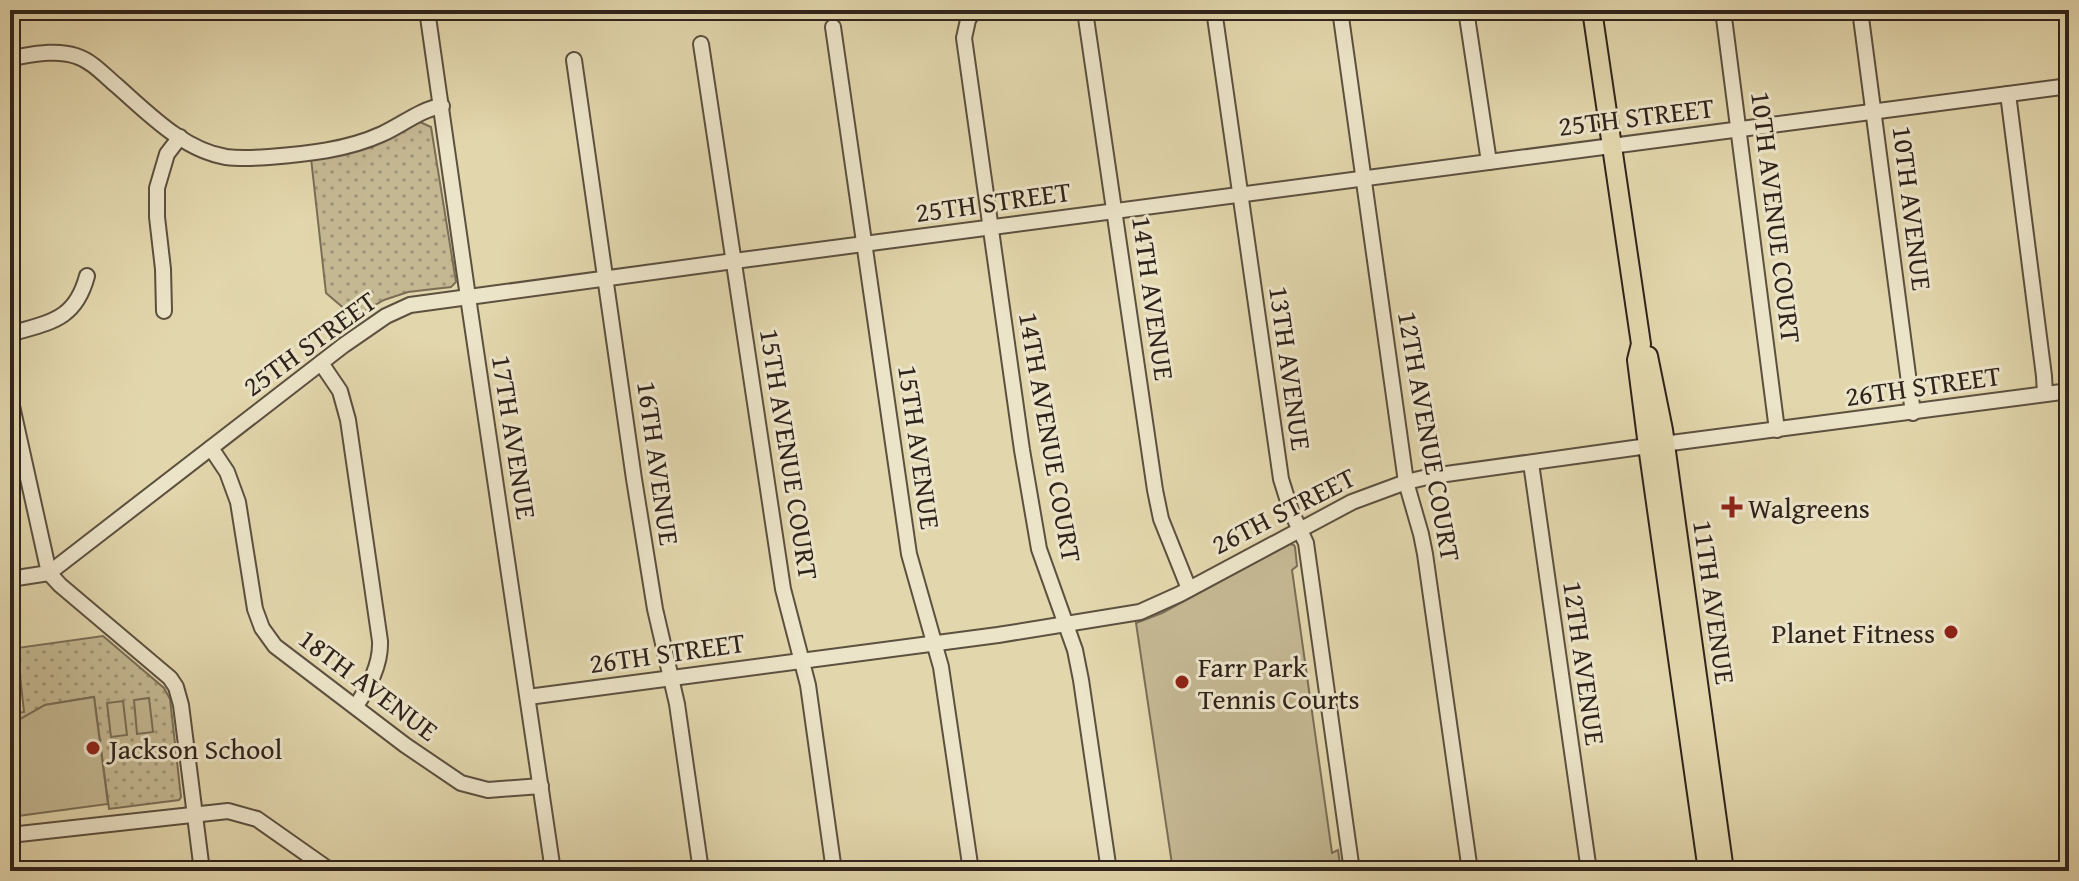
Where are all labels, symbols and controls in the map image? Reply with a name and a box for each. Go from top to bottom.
street label: 25TH STREET [1556,86,1717,146]
street label: 10TH AVENUE COURT [1741,89,1813,346]
street label: 10TH AVENUE [1883,123,1943,293]
street label: 25TH STREET [912,170,1074,232]
street label: 14TH AVENUE [1122,213,1186,383]
street label: 25TH STREET [233,280,385,406]
street label: 13TH AVENUE [1259,283,1323,453]
street label: 12TH AVENUE COURT [1388,308,1472,565]
street label: 14TH AVENUE COURT [1009,309,1093,566]
street label: 15TH AVENUE COURT [750,326,830,583]
street label: 17TH AVENUE [482,352,548,522]
street label: 26TH STREET [1842,354,2004,416]
street label: 15TH AVENUE [888,362,952,532]
street label: 16TH AVENUE [627,378,691,548]
street label: 26TH STREET [1204,456,1362,564]
place label: Walgreens [1748,487,1870,528]
marker: Walgreens [1723,498,1741,516]
street label: 11TH AVENUE [1683,517,1747,687]
street label: 12TH AVENUE [1553,578,1617,748]
place label: Planet Fitness [1771,612,1935,653]
street label: 18TH AVENUE [291,618,447,750]
street label: 26TH STREET [586,621,748,683]
marker: Planet Fitness [1942,623,1960,641]
place label: Farr Park Tennis Courts [1198,646,1360,719]
marker: Farr Park Tennis Courts [1173,673,1191,691]
place label: Jackson School [106,728,283,769]
marker: Jackson School [84,739,102,757]

